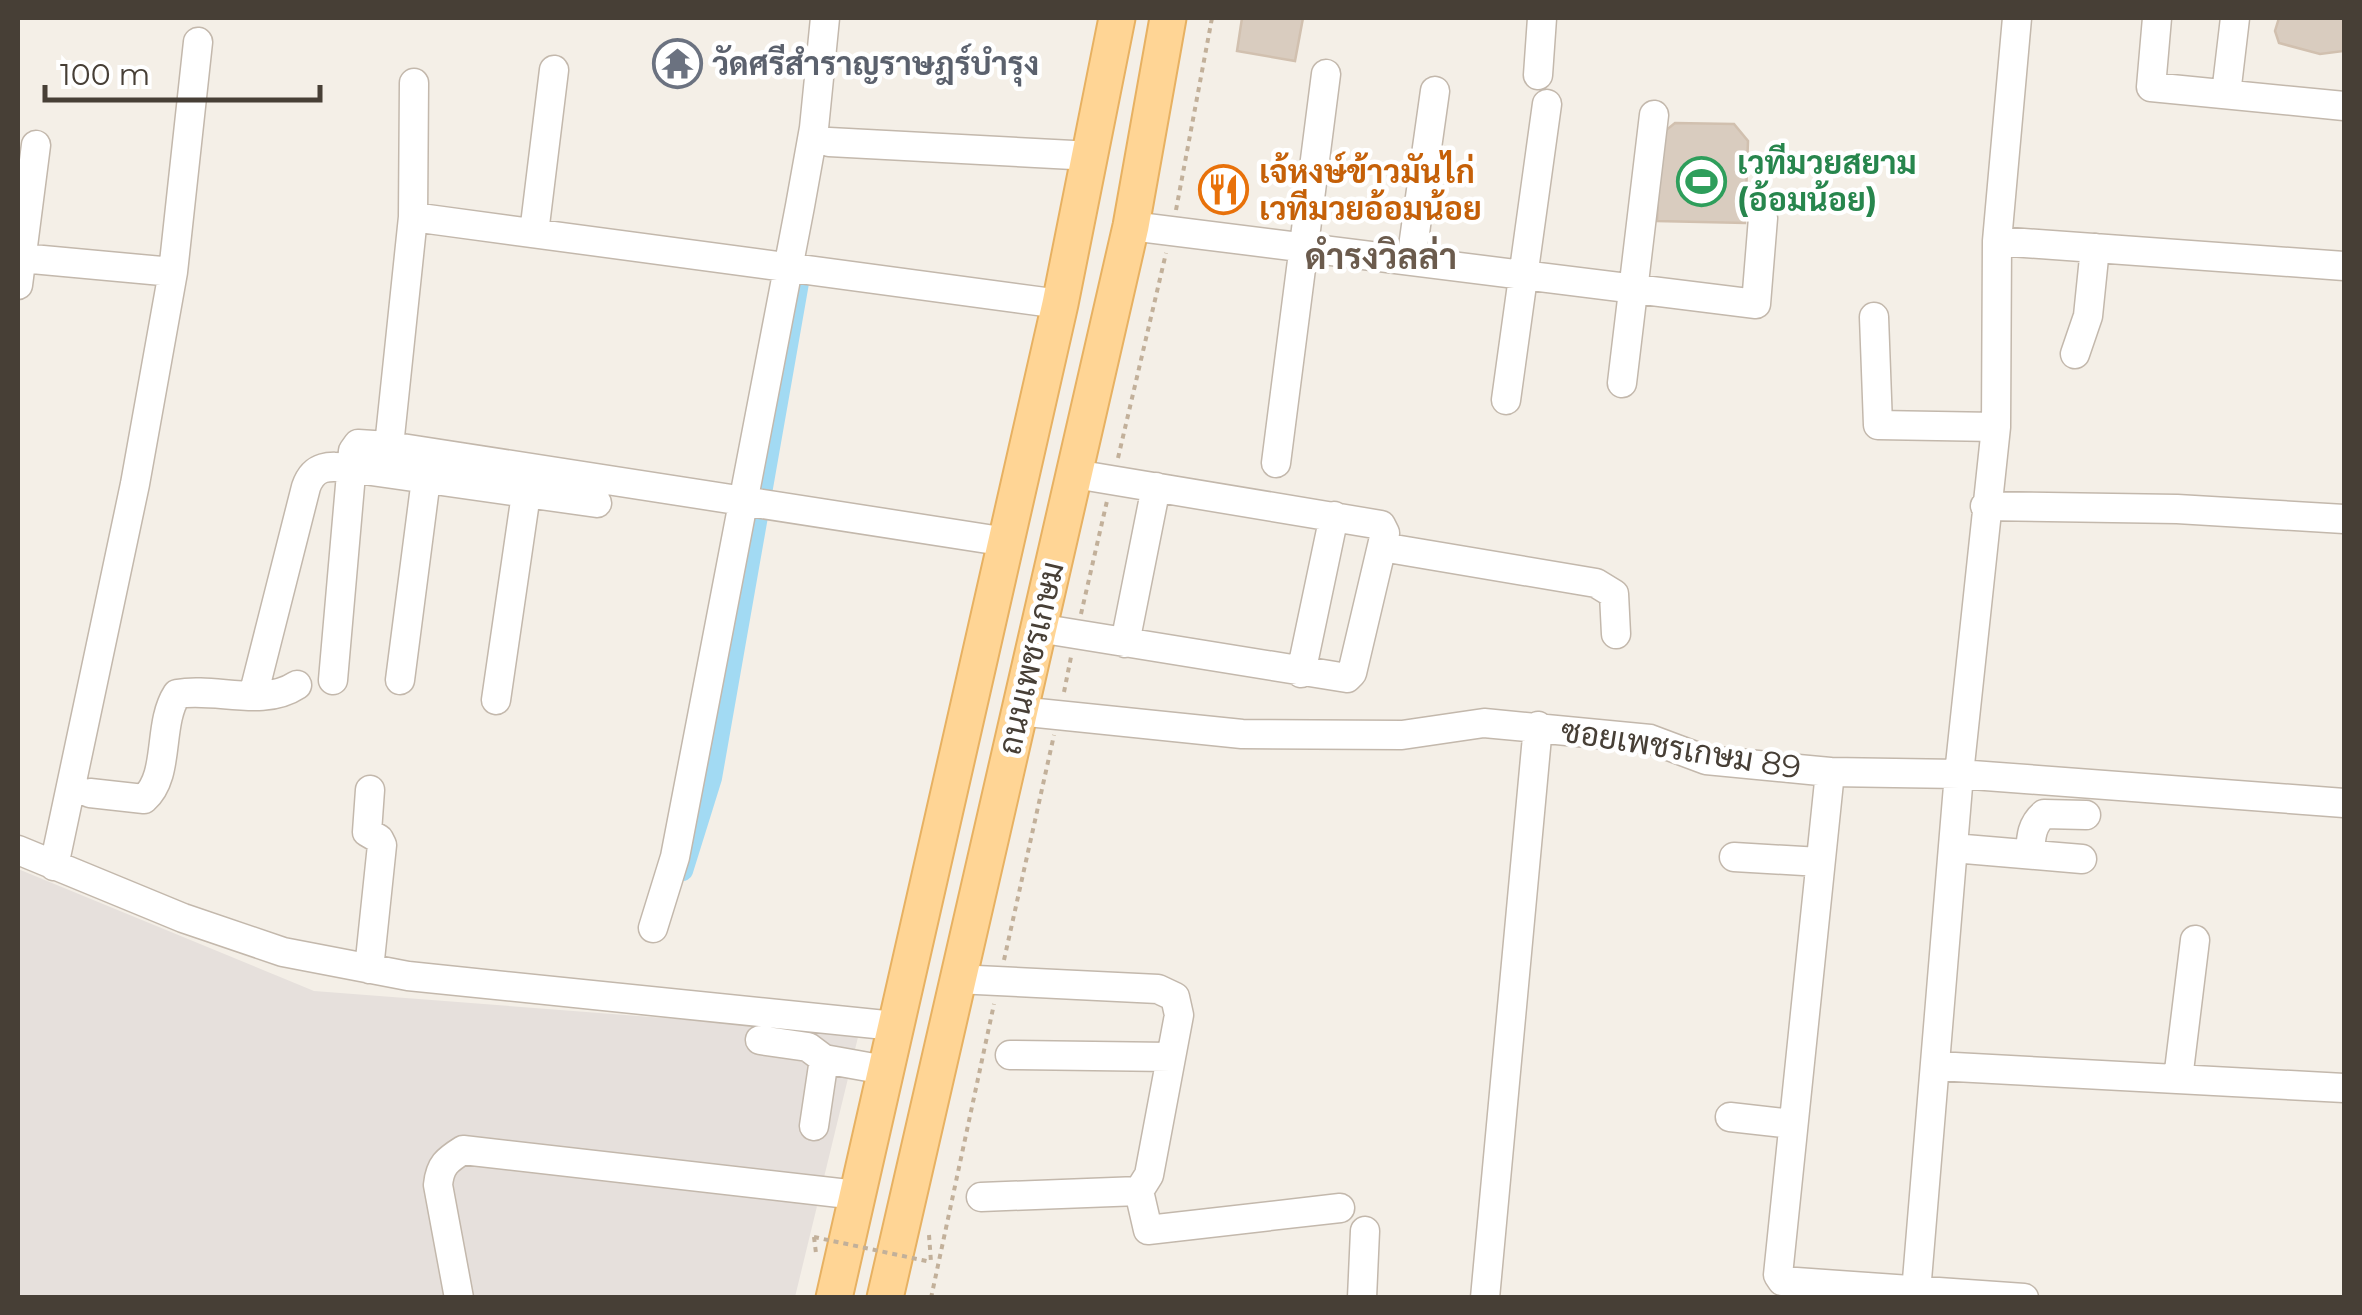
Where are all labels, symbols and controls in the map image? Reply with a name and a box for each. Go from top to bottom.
temple icon: วัดศรีสําราญราษฎร์บํารุง [651,38,703,90]
scale bar [45,40,320,102]
place label: วัดศรีสําราญราษฎร์บํารุง [712,43,1039,87]
text: 100 m [60,56,150,93]
place label: เวทีมวยสยาม (อ้อมน้อย) [1737,143,1917,219]
place label: เจ้หงษ์ข้าวมันไก่ เวทีมวยอ้อมน้อย [1259,150,1482,228]
sports icon: เวทีมวยสยาม (อ้อมน้อย) [1676,155,1728,207]
restaurant icon: เจ้หงษ์ข้าวมันไก่ เวทีมวยอ้อมน้อย [1198,164,1250,216]
district label: ดำรงวิลล่า [1305,235,1457,278]
street label: ถนนเพชรเกษม [989,558,1072,758]
street label: ซอยเพชรเกษม 89 [1558,710,1804,787]

